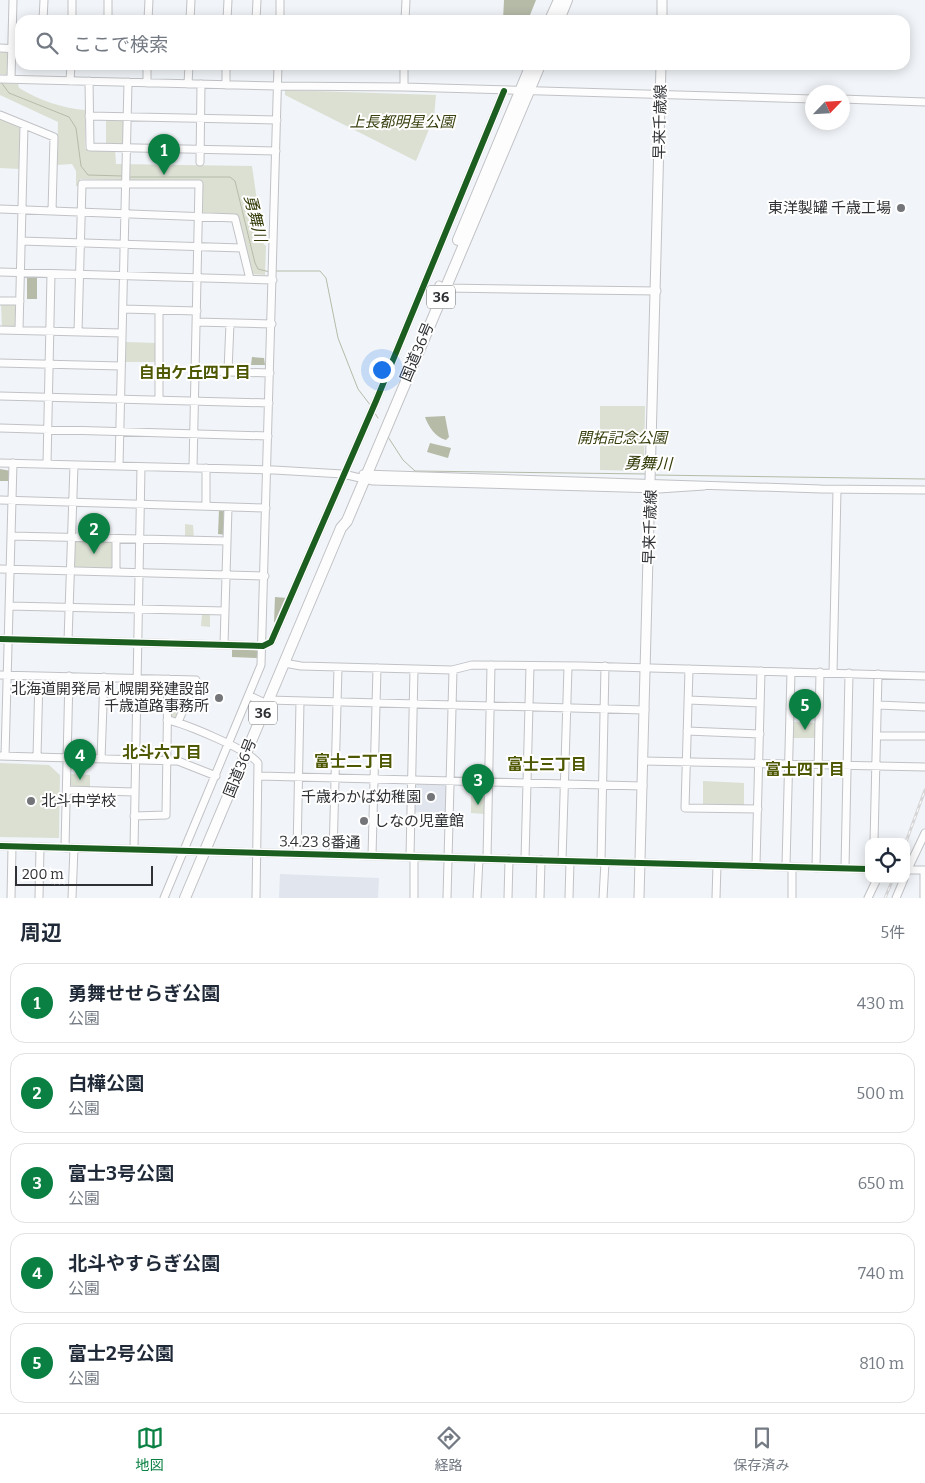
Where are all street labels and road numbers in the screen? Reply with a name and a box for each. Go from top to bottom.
street label: 早来千歳線 [650,84,670,160]
road number: 36 [427,286,455,308]
street label: 国道36号 [397,320,437,384]
street label: 早来千歳線 [640,489,660,565]
road number: 36 [249,701,277,724]
street label: 国道36号 [220,736,260,800]
street label: 3.4.23 8番通 [279,832,361,852]

